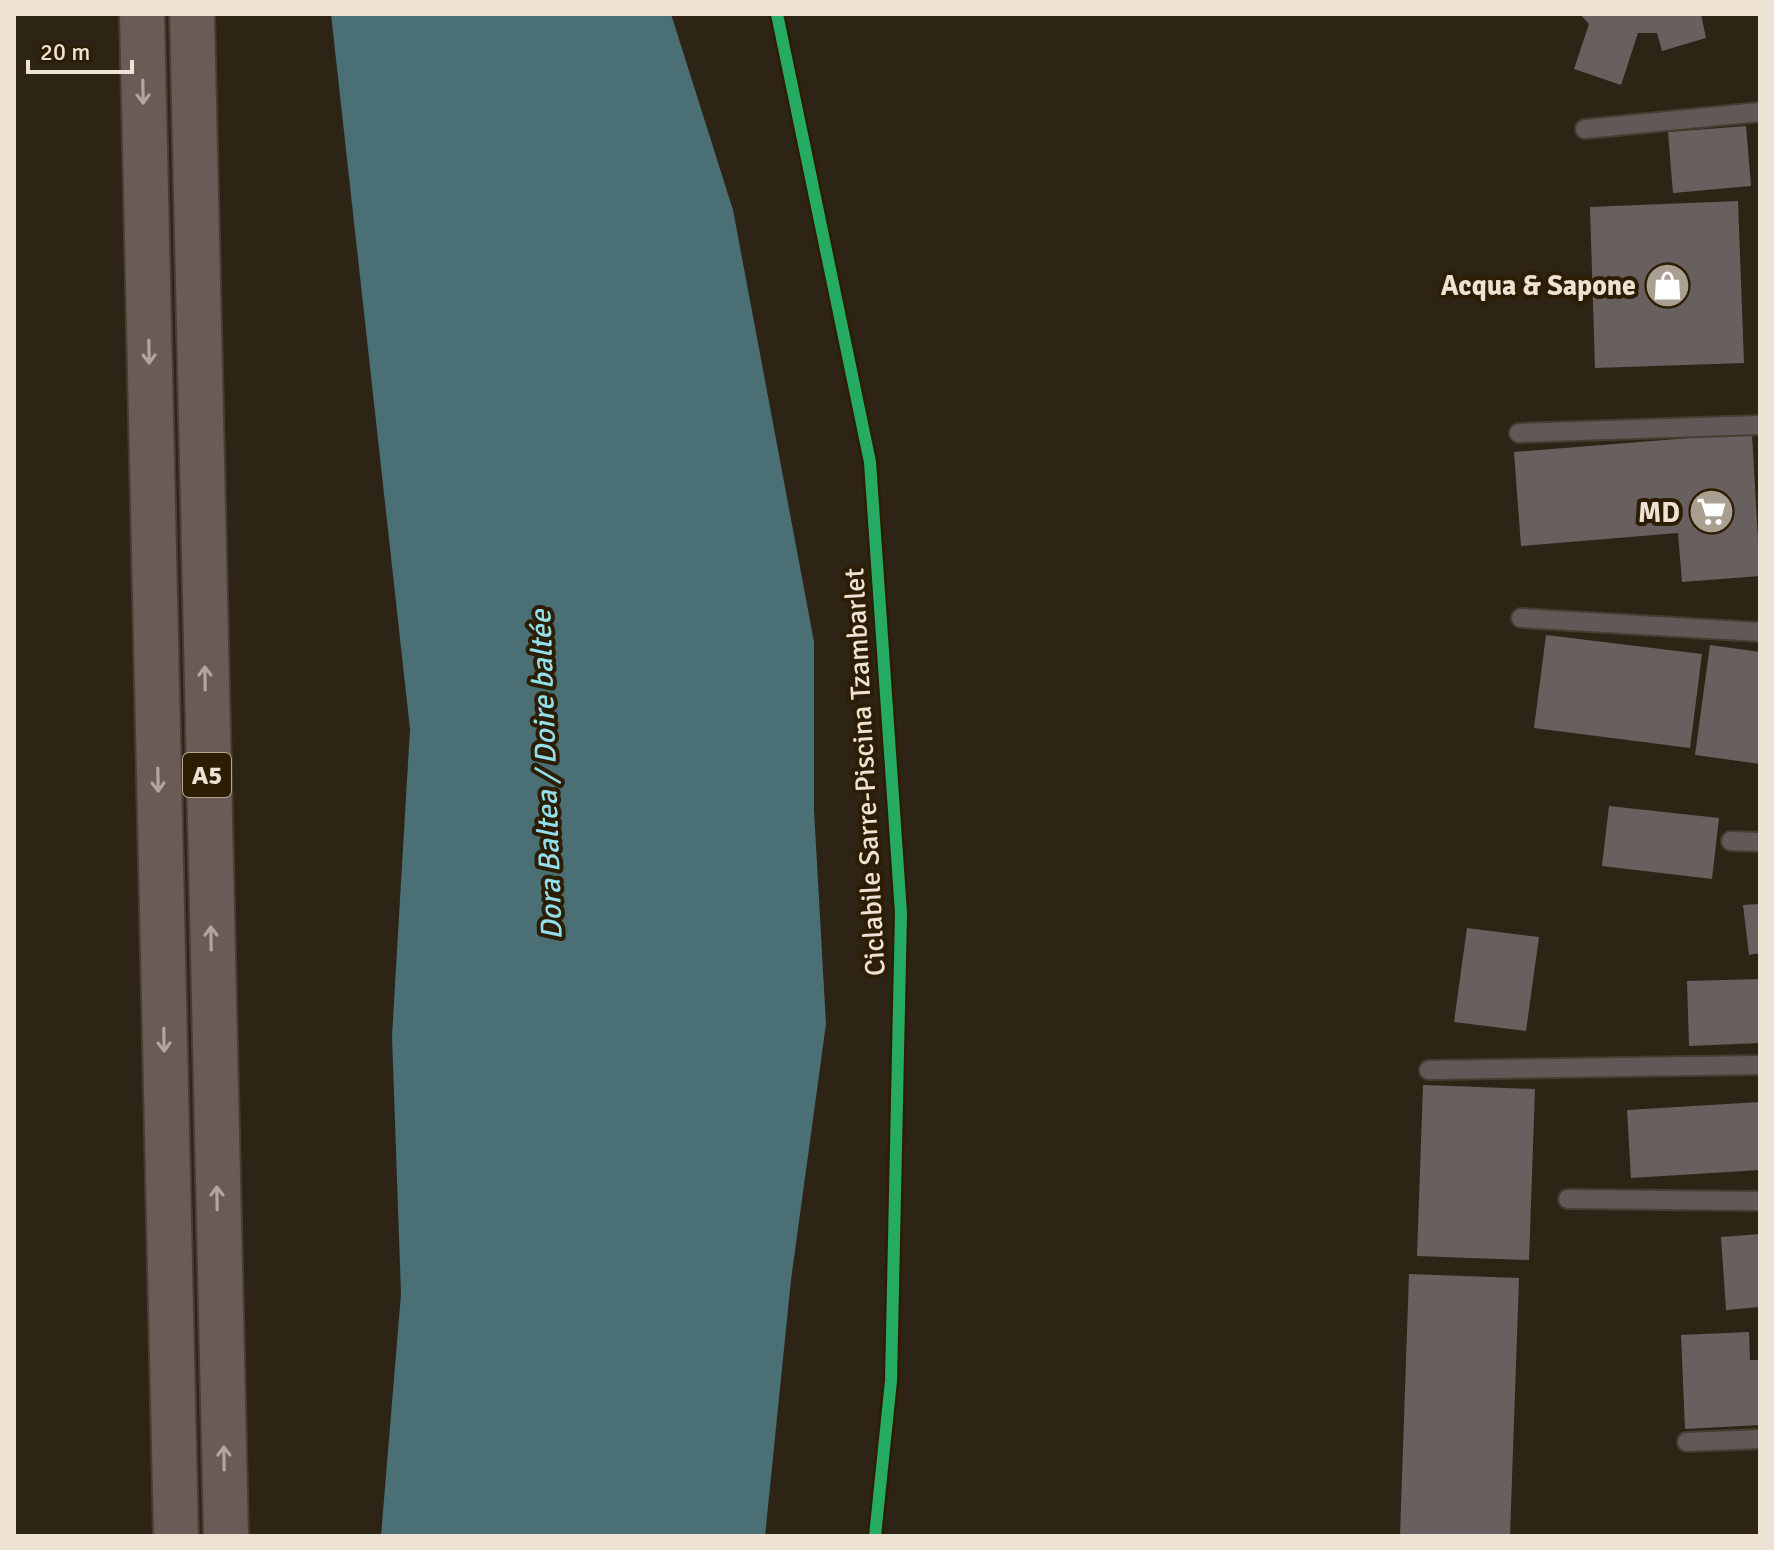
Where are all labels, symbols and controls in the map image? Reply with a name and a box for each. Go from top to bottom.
scale bar [28,24,132,74]
text: 20 m [40,37,90,67]
one-way arrow [136,78,151,105]
shop icon: Acqua & Sapone [1643,261,1691,309]
place label: Acqua & Sapone [1441,269,1636,303]
one-way arrow [141,338,157,365]
supermarket icon: MD [1687,488,1735,536]
place label: MD [1638,496,1680,530]
street label: Ciclabile Sarre-Piscina Tzambarlet [837,567,893,977]
water label: Dora Baltea / Doire baltée [522,607,571,941]
one-way arrow [198,665,213,692]
road number: A5 [183,753,231,797]
one-way arrow [150,766,166,793]
one-way arrow [203,925,218,952]
one-way arrow [156,1026,171,1053]
one-way arrow [210,1185,225,1212]
one-way arrow [217,1445,232,1472]

